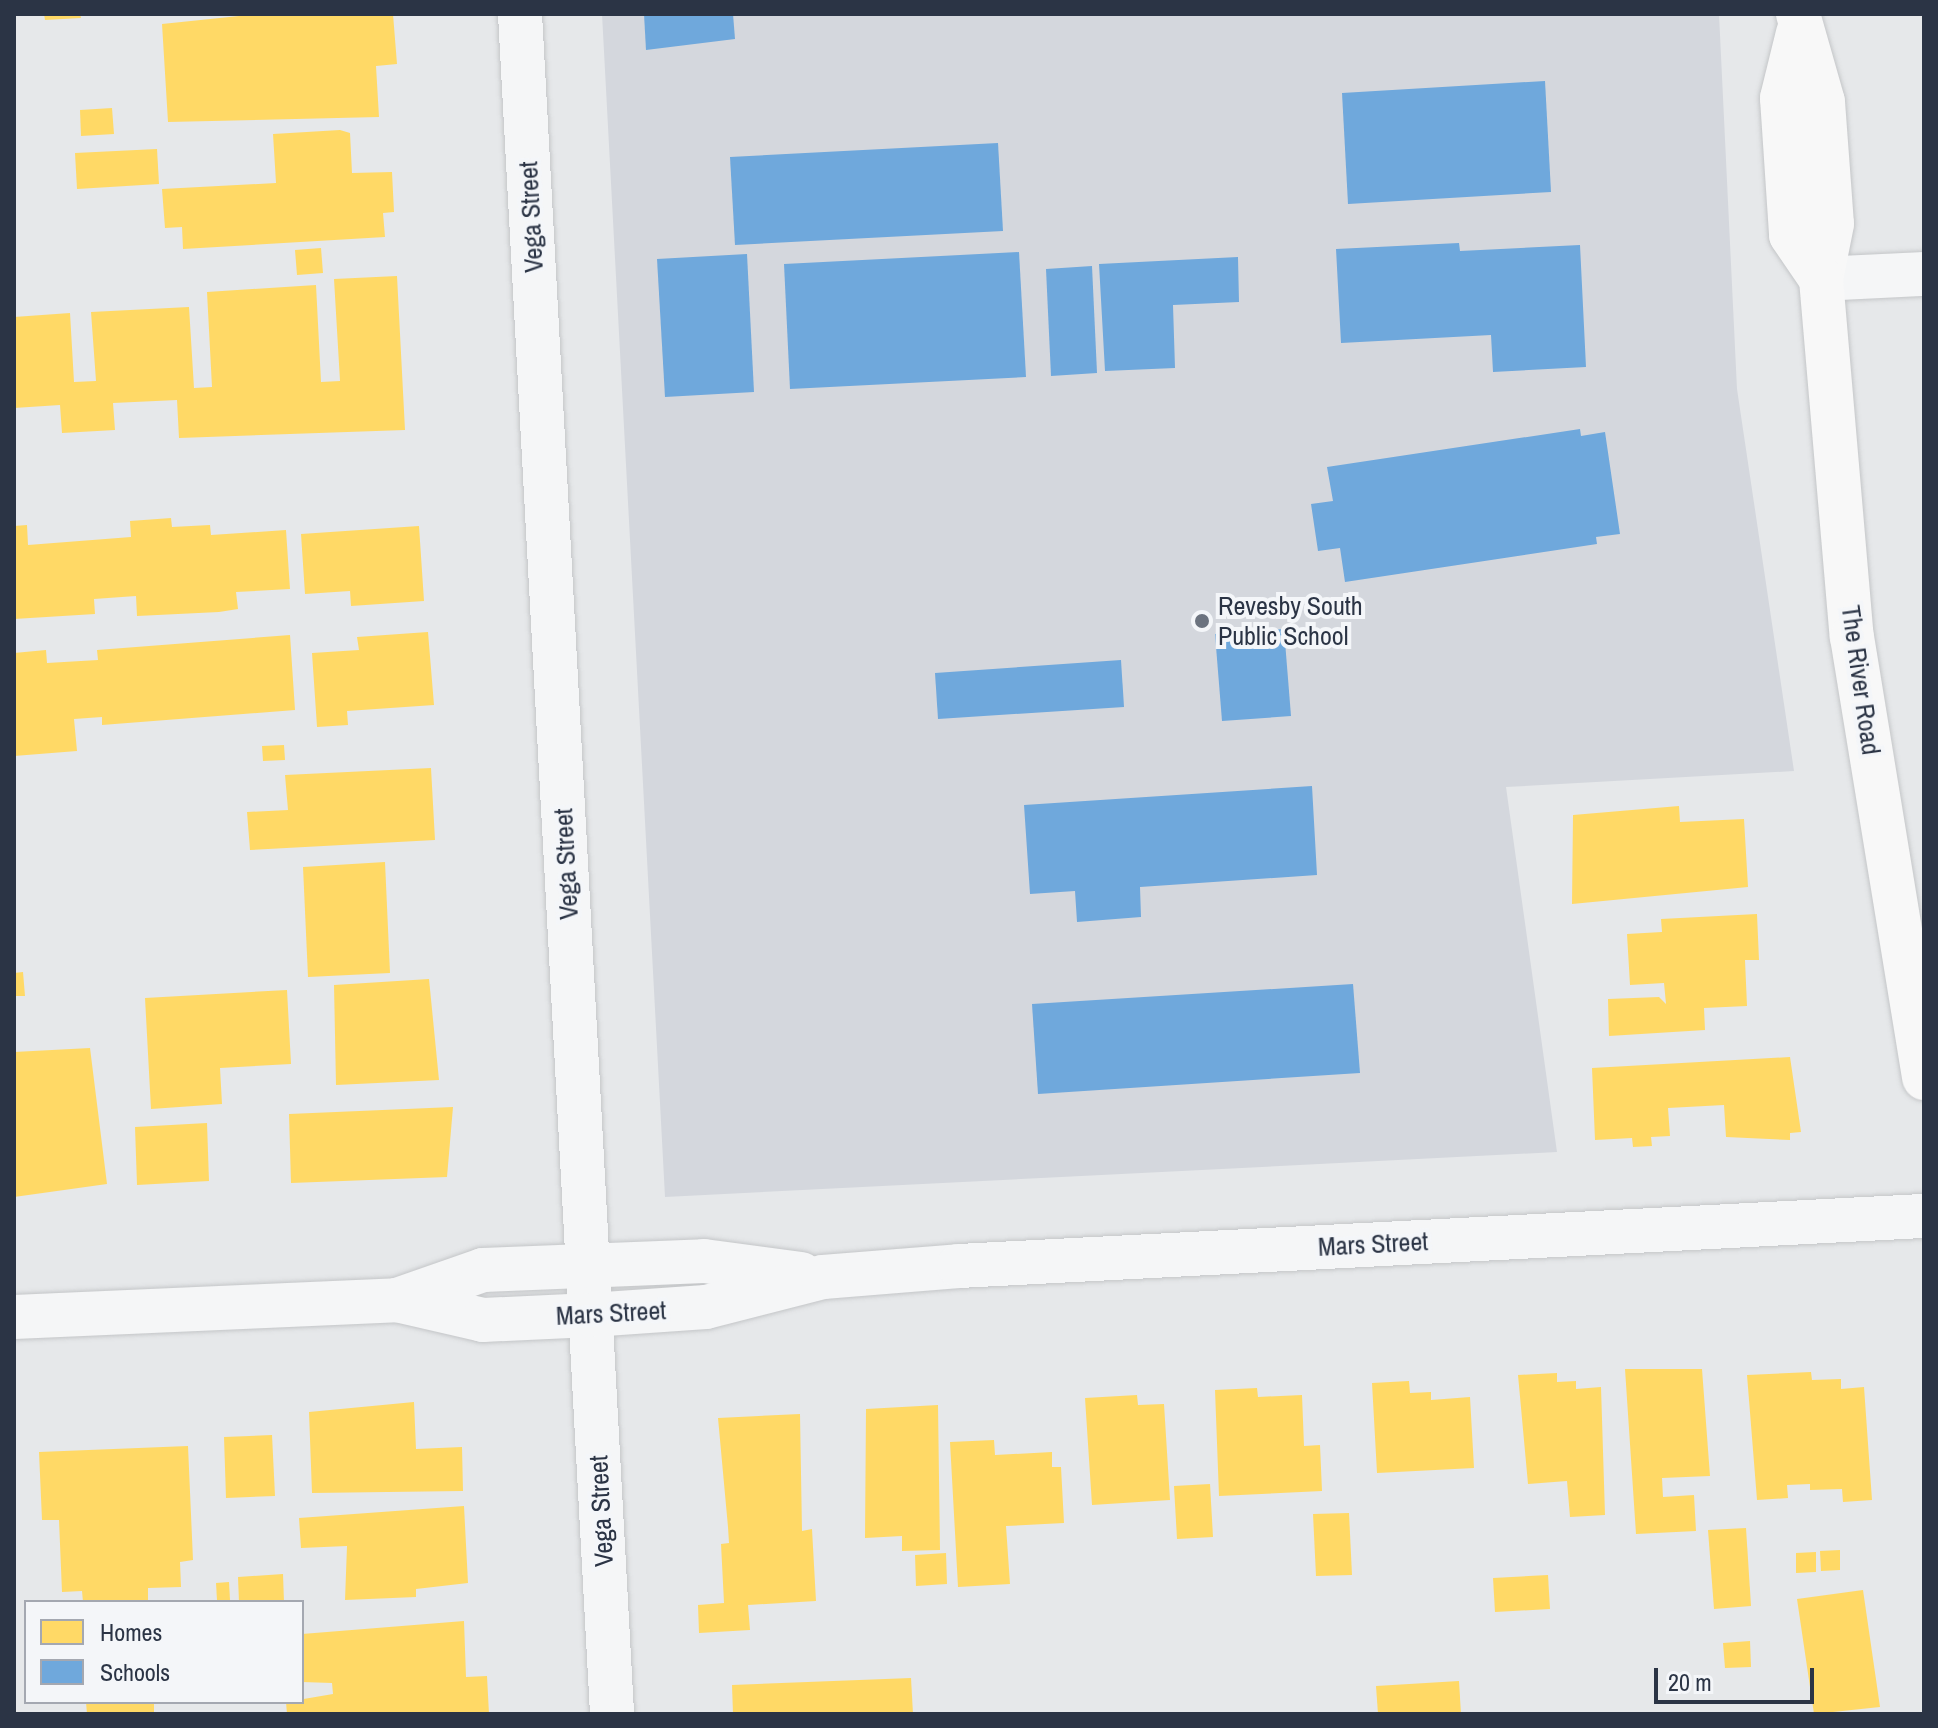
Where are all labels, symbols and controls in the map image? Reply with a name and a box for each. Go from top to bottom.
street label: Vega Street [513,161,549,273]
place label: Revesby South Public School [1218,590,1363,652]
street label: The River Road [1835,603,1887,757]
marker: Revesby South Public School [1193,612,1211,630]
street label: Vega Street [548,808,584,920]
street label: Mars Street [1317,1226,1429,1262]
street label: Mars Street [555,1295,667,1331]
street label: Vega Street [583,1455,619,1567]
legend [24,1600,304,1704]
text: Homes [100,1616,162,1648]
scale bar [1658,1652,1818,1702]
text: Schools [100,1656,170,1688]
text: 20 m [1668,1666,1712,1698]

